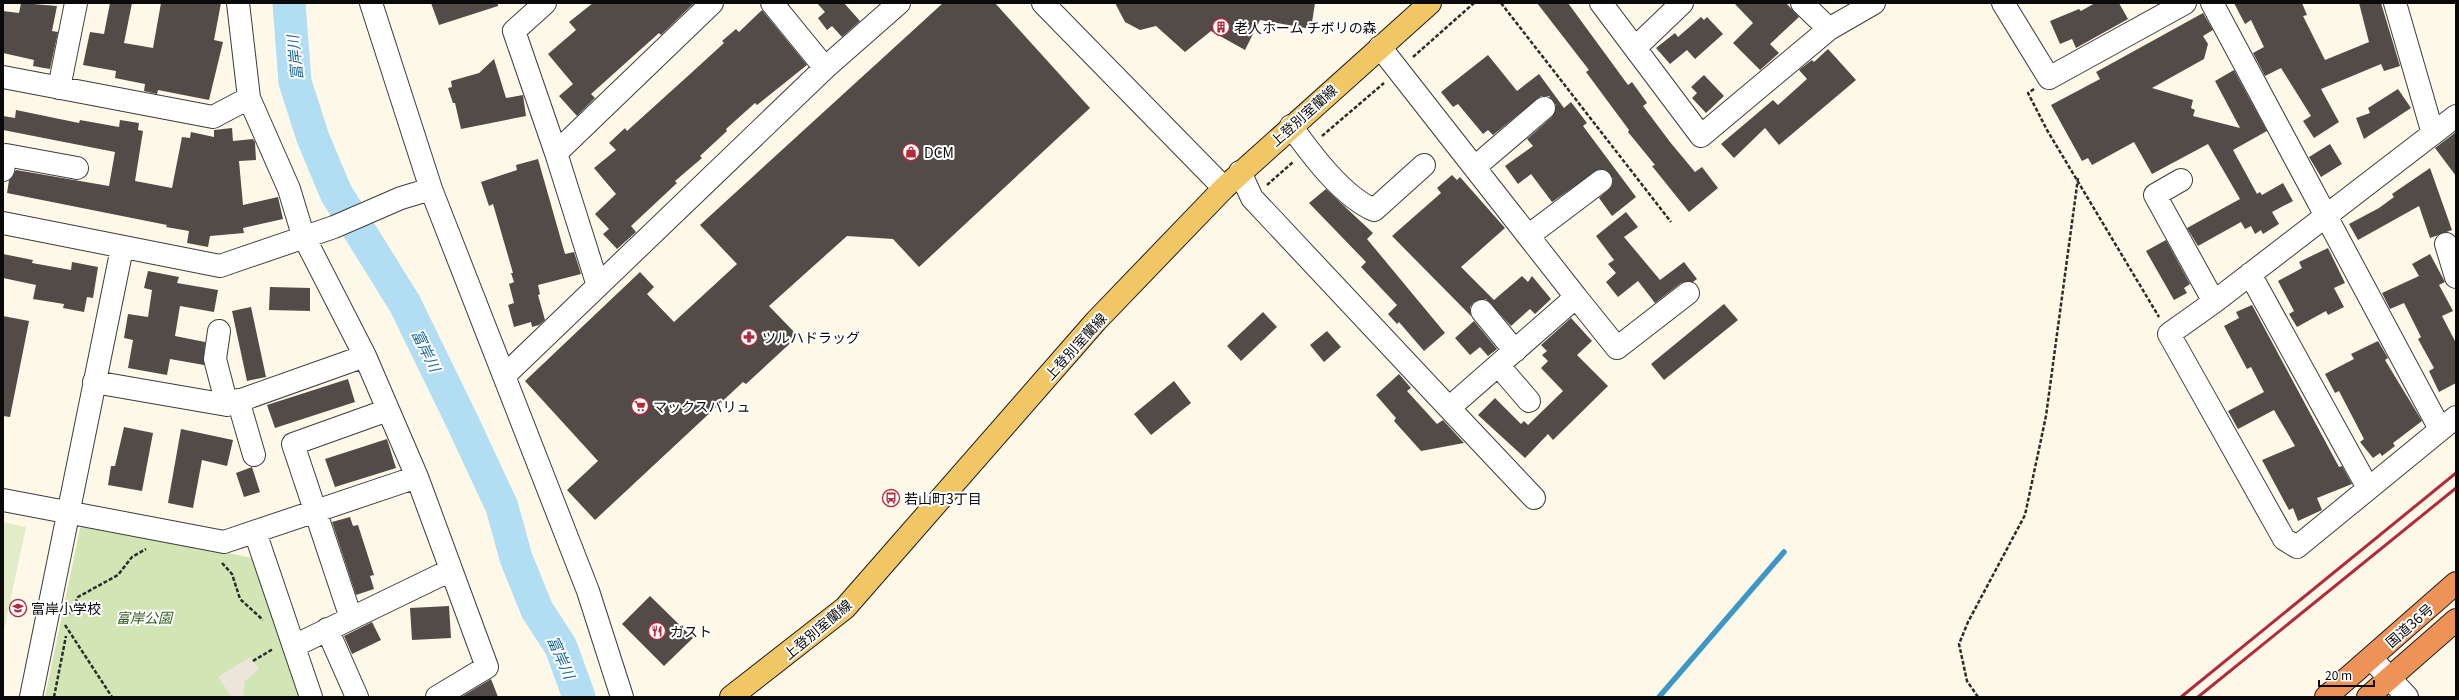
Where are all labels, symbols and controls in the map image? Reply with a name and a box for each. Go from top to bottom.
building icon: 老人ホーム チボリの森 [1211,17,1231,37]
place label: 老人ホーム チボリの森 [1234,17,1377,37]
water label: 富岸川 [281,33,307,81]
street label: 上登別室蘭線 [1265,79,1341,151]
shop icon: DCM [901,142,921,162]
place label: DCM [924,142,954,162]
street label: 上登別室蘭線 [1039,308,1111,384]
water label: 富岸川 [408,325,447,377]
pharmacy icon: ツルハドラッグ [739,327,759,347]
place label: ツルハドラッグ [762,327,860,347]
supermarket icon: マックスバリュ [630,396,650,416]
place label: マックスバリュ [653,396,751,416]
bus stop icon: 若山町3丁目 [881,488,901,508]
place label: 若山町3丁目 [904,488,982,508]
street label: 上登別室蘭線 [778,594,856,664]
school or university icon: 富岸小学校 [8,598,28,618]
place label: 富岸小学校 [31,598,101,618]
street label: 国道36号 [2381,599,2437,651]
park label: 富岸公園 [116,607,174,627]
restaurant icon: ガスト [647,621,667,641]
place label: ガスト [670,621,712,641]
water label: 富岸川 [543,632,582,684]
scale bar [2319,662,2374,688]
text: 20 m [2325,666,2352,683]

